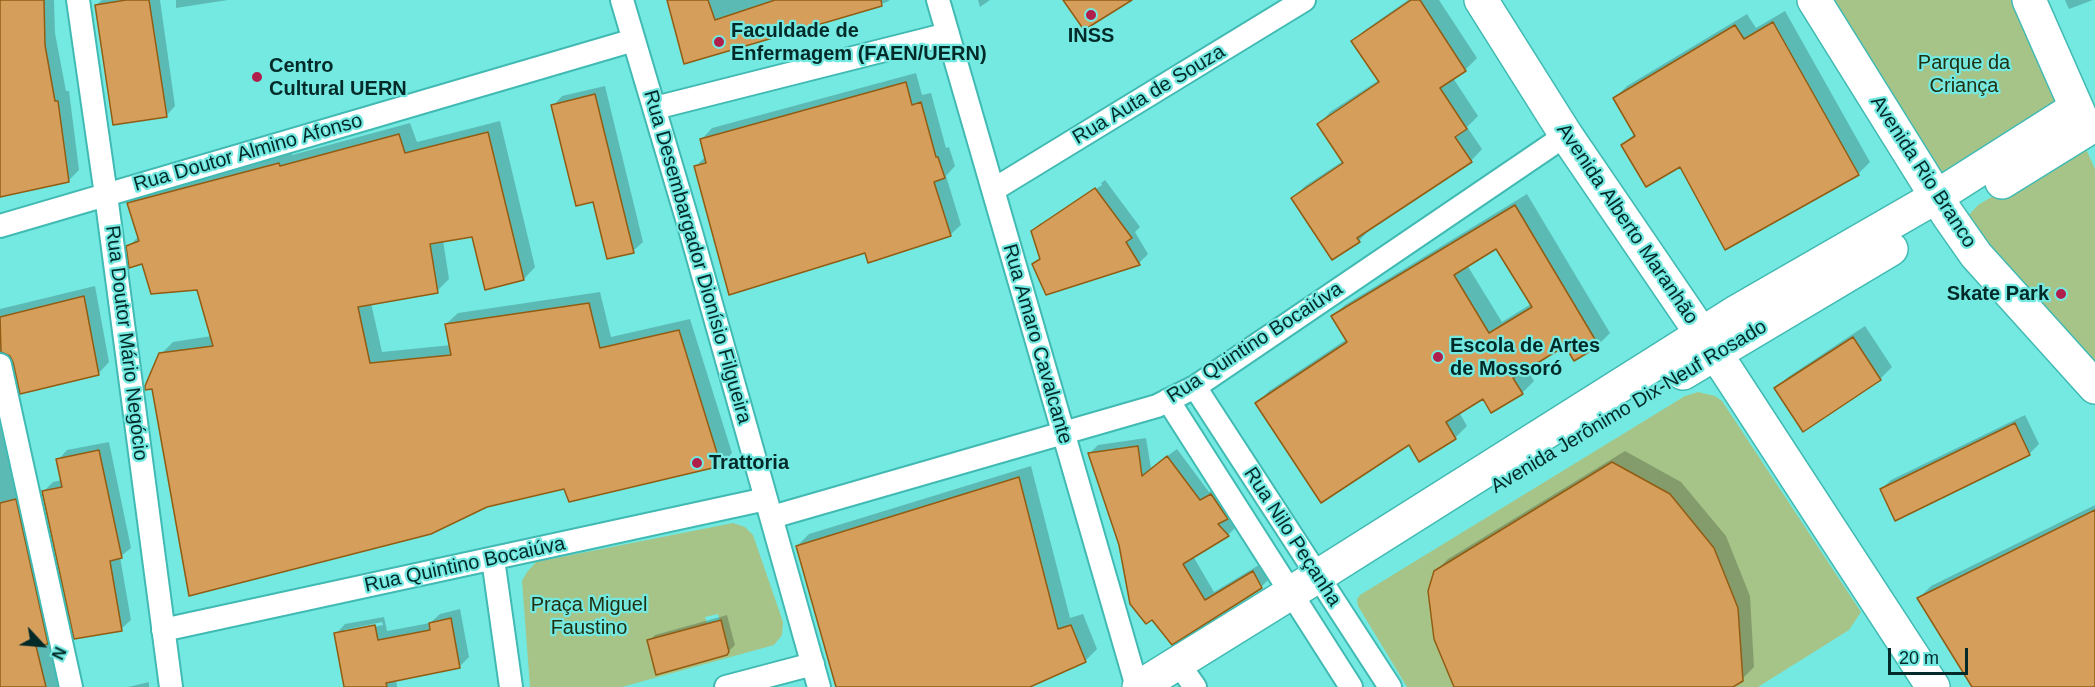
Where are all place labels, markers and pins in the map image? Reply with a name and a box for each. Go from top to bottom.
marker: INSS [1084,8,1098,22]
place label: Faculdade de Enfermagem (FAEN/UERN) [731,19,987,66]
place label: INSS [1068,24,1114,48]
marker: Faculdade de Enfermagem (FAEN/UERN) [712,35,726,49]
place label: Centro Cultural UERN [269,54,407,101]
marker: Centro Cultural UERN [250,70,264,84]
place label: Skate Park [1947,282,2049,306]
marker: Skate Park [2054,287,2068,301]
place label: Escola de Artes de Mossoró [1450,334,1600,381]
marker: Escola de Artes de Mossoró [1431,350,1445,364]
place label: Trattoria [709,451,789,475]
marker: Trattoria [690,456,704,470]

